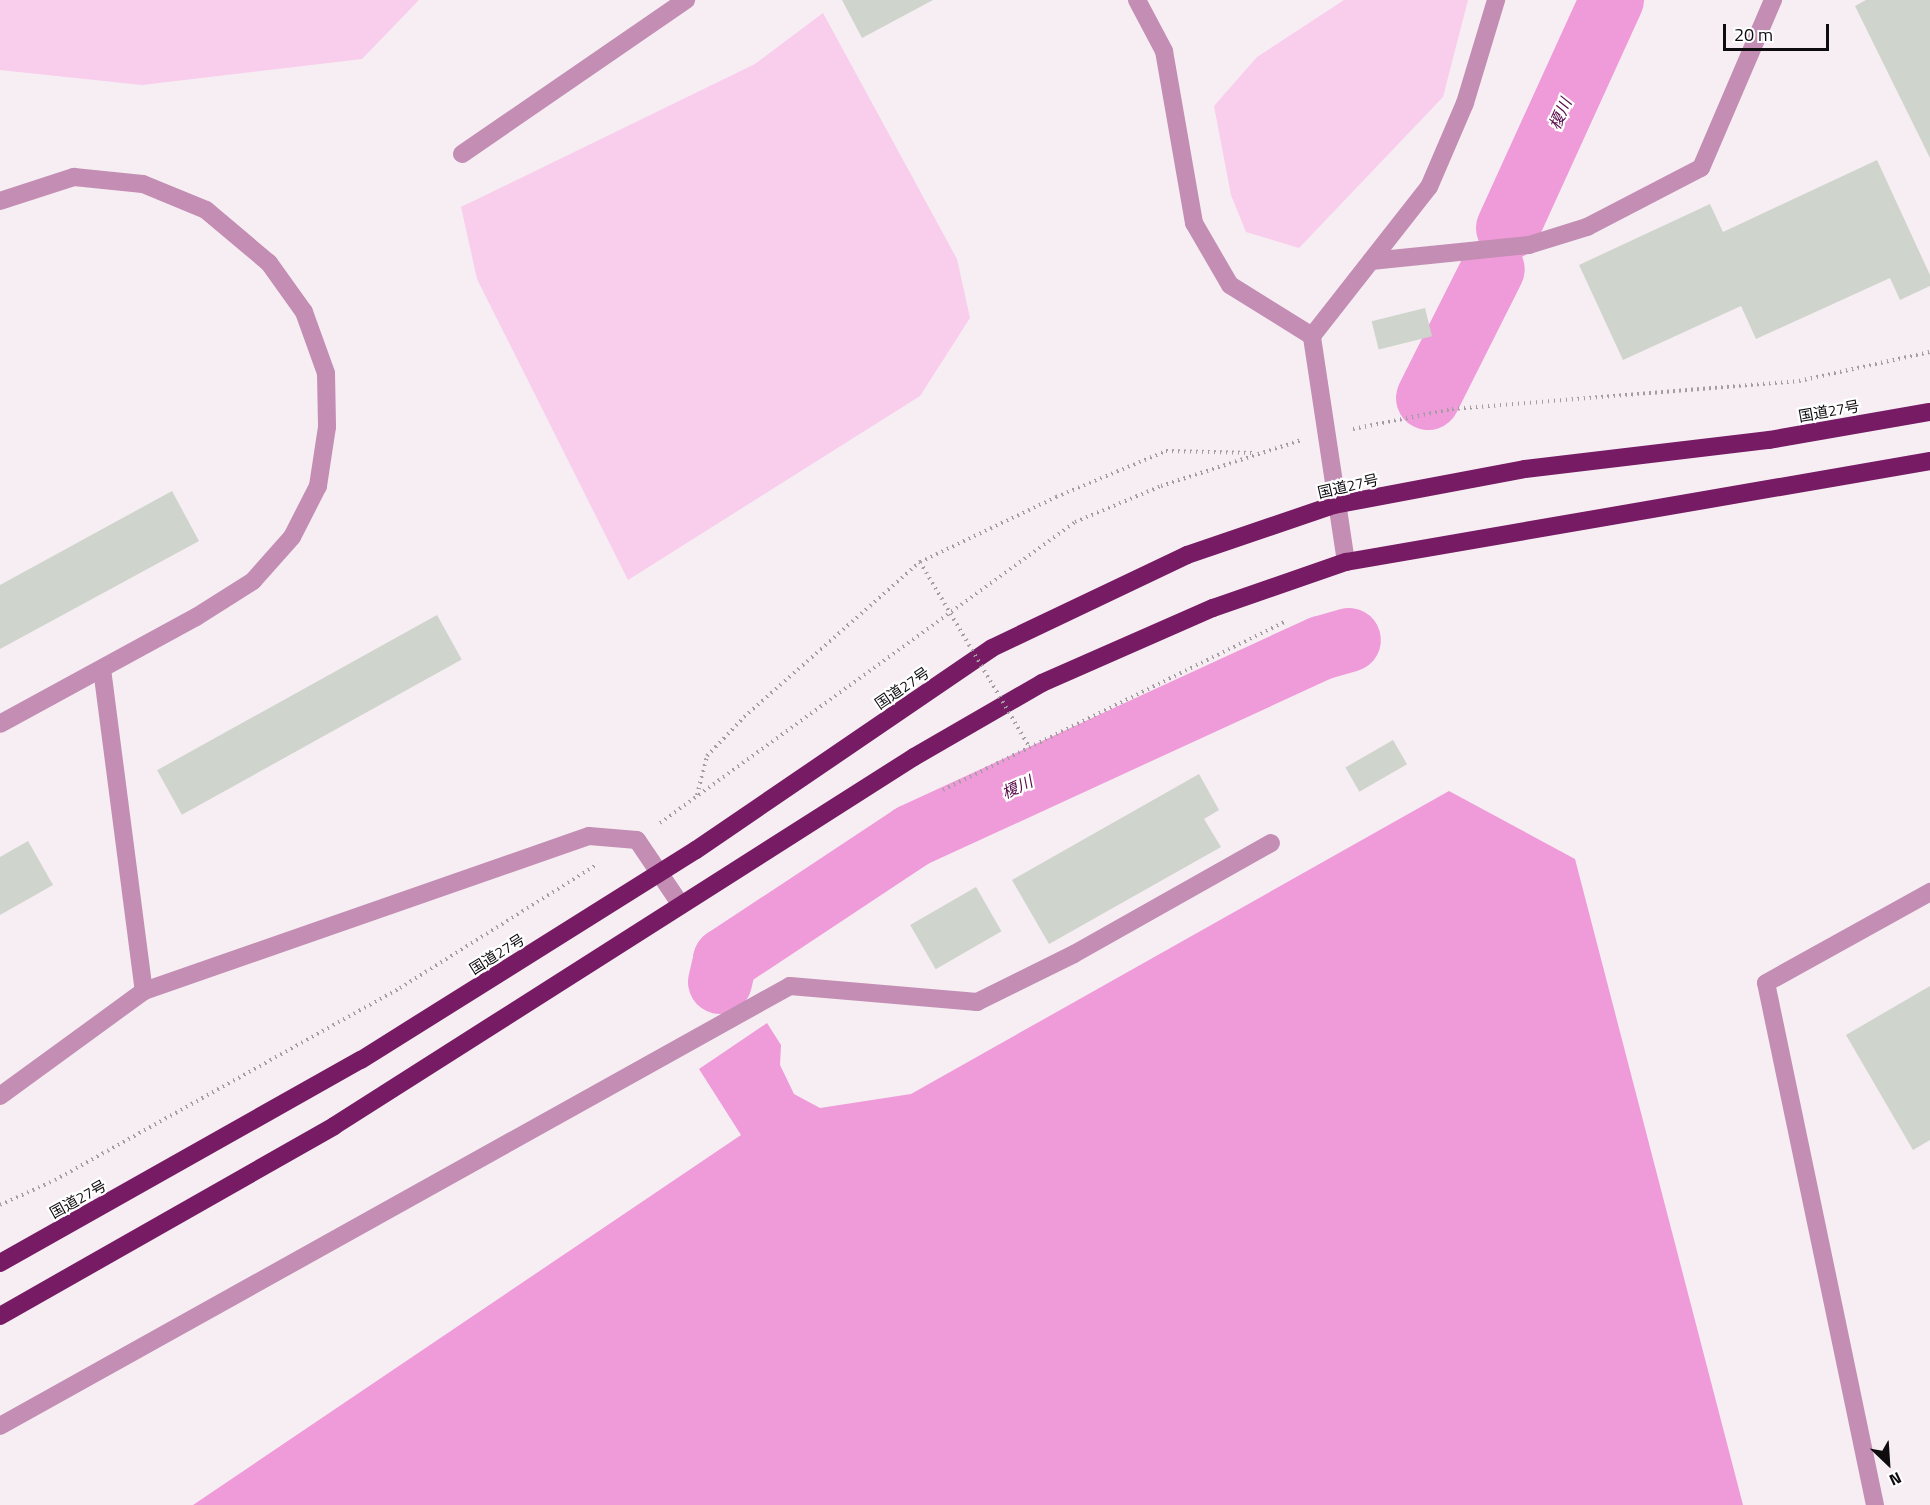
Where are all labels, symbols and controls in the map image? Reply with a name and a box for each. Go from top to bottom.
scale bar [1726,12,1832,50]
text: 20 m [1734,21,1773,48]
water label: 榎川 [1545,95,1575,133]
street label: 国道27号 [1797,397,1861,425]
street label: 国道27号 [1316,470,1380,502]
street label: 国道27号 [871,663,933,713]
water label: 榎川 [998,772,1036,802]
street label: 国道27号 [466,930,528,978]
street label: 国道27号 [47,1176,109,1222]
north arrow [1858,1433,1918,1493]
text: N [1886,1466,1906,1493]

